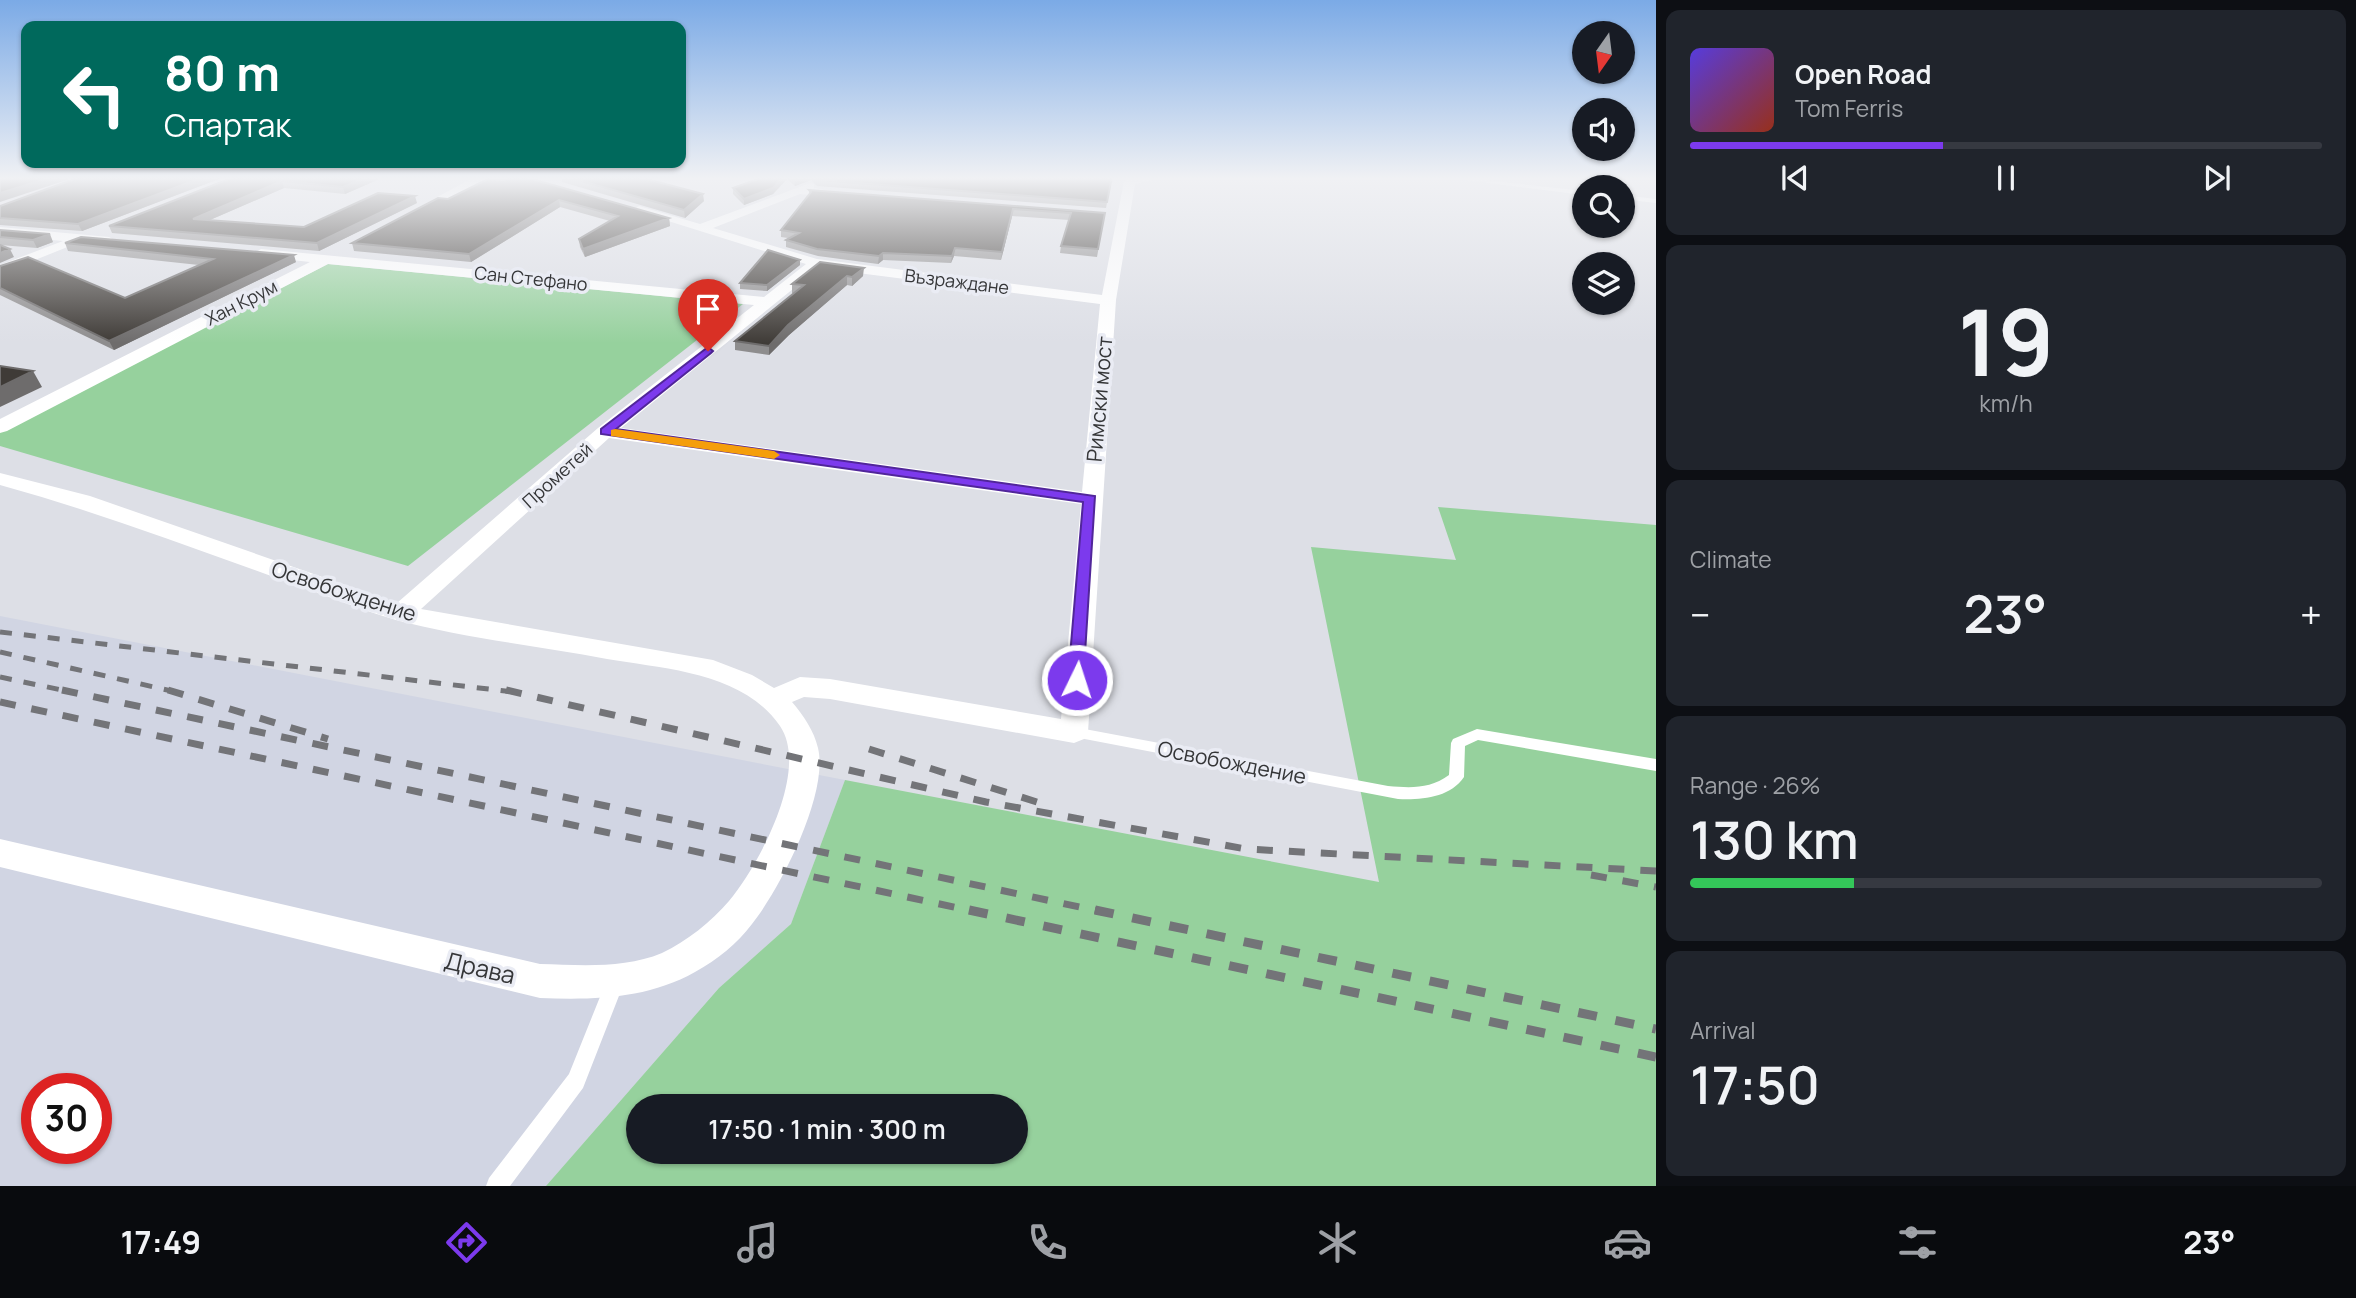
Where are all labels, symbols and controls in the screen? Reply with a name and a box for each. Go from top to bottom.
north arrow [1572,21,1634,84]
map controls [1572,21,1635,315]
text: 80 m [164,39,280,106]
icon: left [49,49,140,140]
text: Open Road [1795,56,1931,92]
text: Tom Ferris [1795,92,1903,124]
button: sound [1572,98,1635,161]
text: Спартак [164,103,291,147]
icon: previous [1776,159,1814,197]
icon: pause [1987,159,2025,197]
icon: next [2198,159,2236,197]
button: search [1572,175,1635,238]
button: layers [1572,252,1635,315]
street label: Сан Стефано [473,260,589,296]
street label: Възраждане [903,263,1011,299]
street label: Хан Крум [201,274,281,330]
pin [678,279,738,351]
text: 19 [1958,279,2054,403]
icon: arrive [689,290,727,328]
street label: Римски мост [1080,335,1118,463]
text: km/h [1979,387,2033,419]
street label: Прометей [517,437,597,513]
text: Climate [1690,543,1772,575]
street label: Освобождение [268,554,420,628]
text: 23° [1963,578,2047,649]
text: − [1690,588,1711,640]
text: + [2300,588,2322,640]
position arrow [1040,643,1114,717]
street label: Освобождение [1155,734,1309,790]
text: Range · 26% [1690,769,1821,801]
text: 130 km [1690,804,1859,875]
street label: Драва [441,943,519,991]
text: Arrival [1690,1014,1756,1046]
text: 17:50 [1690,1049,1820,1120]
speed limit sign: 30 [21,1073,112,1164]
text: 17:50 · 1 min · 300 m [708,1111,946,1147]
icon: directions [442,1218,491,1267]
icon: music [733,1218,782,1267]
icon: phone [1023,1218,1072,1267]
icon: climate [1313,1218,1362,1267]
icon: car [1603,1218,1652,1267]
icon: filters [1893,1218,1942,1267]
text: 17:49 [121,1220,201,1264]
text: 23° [2183,1220,2235,1264]

